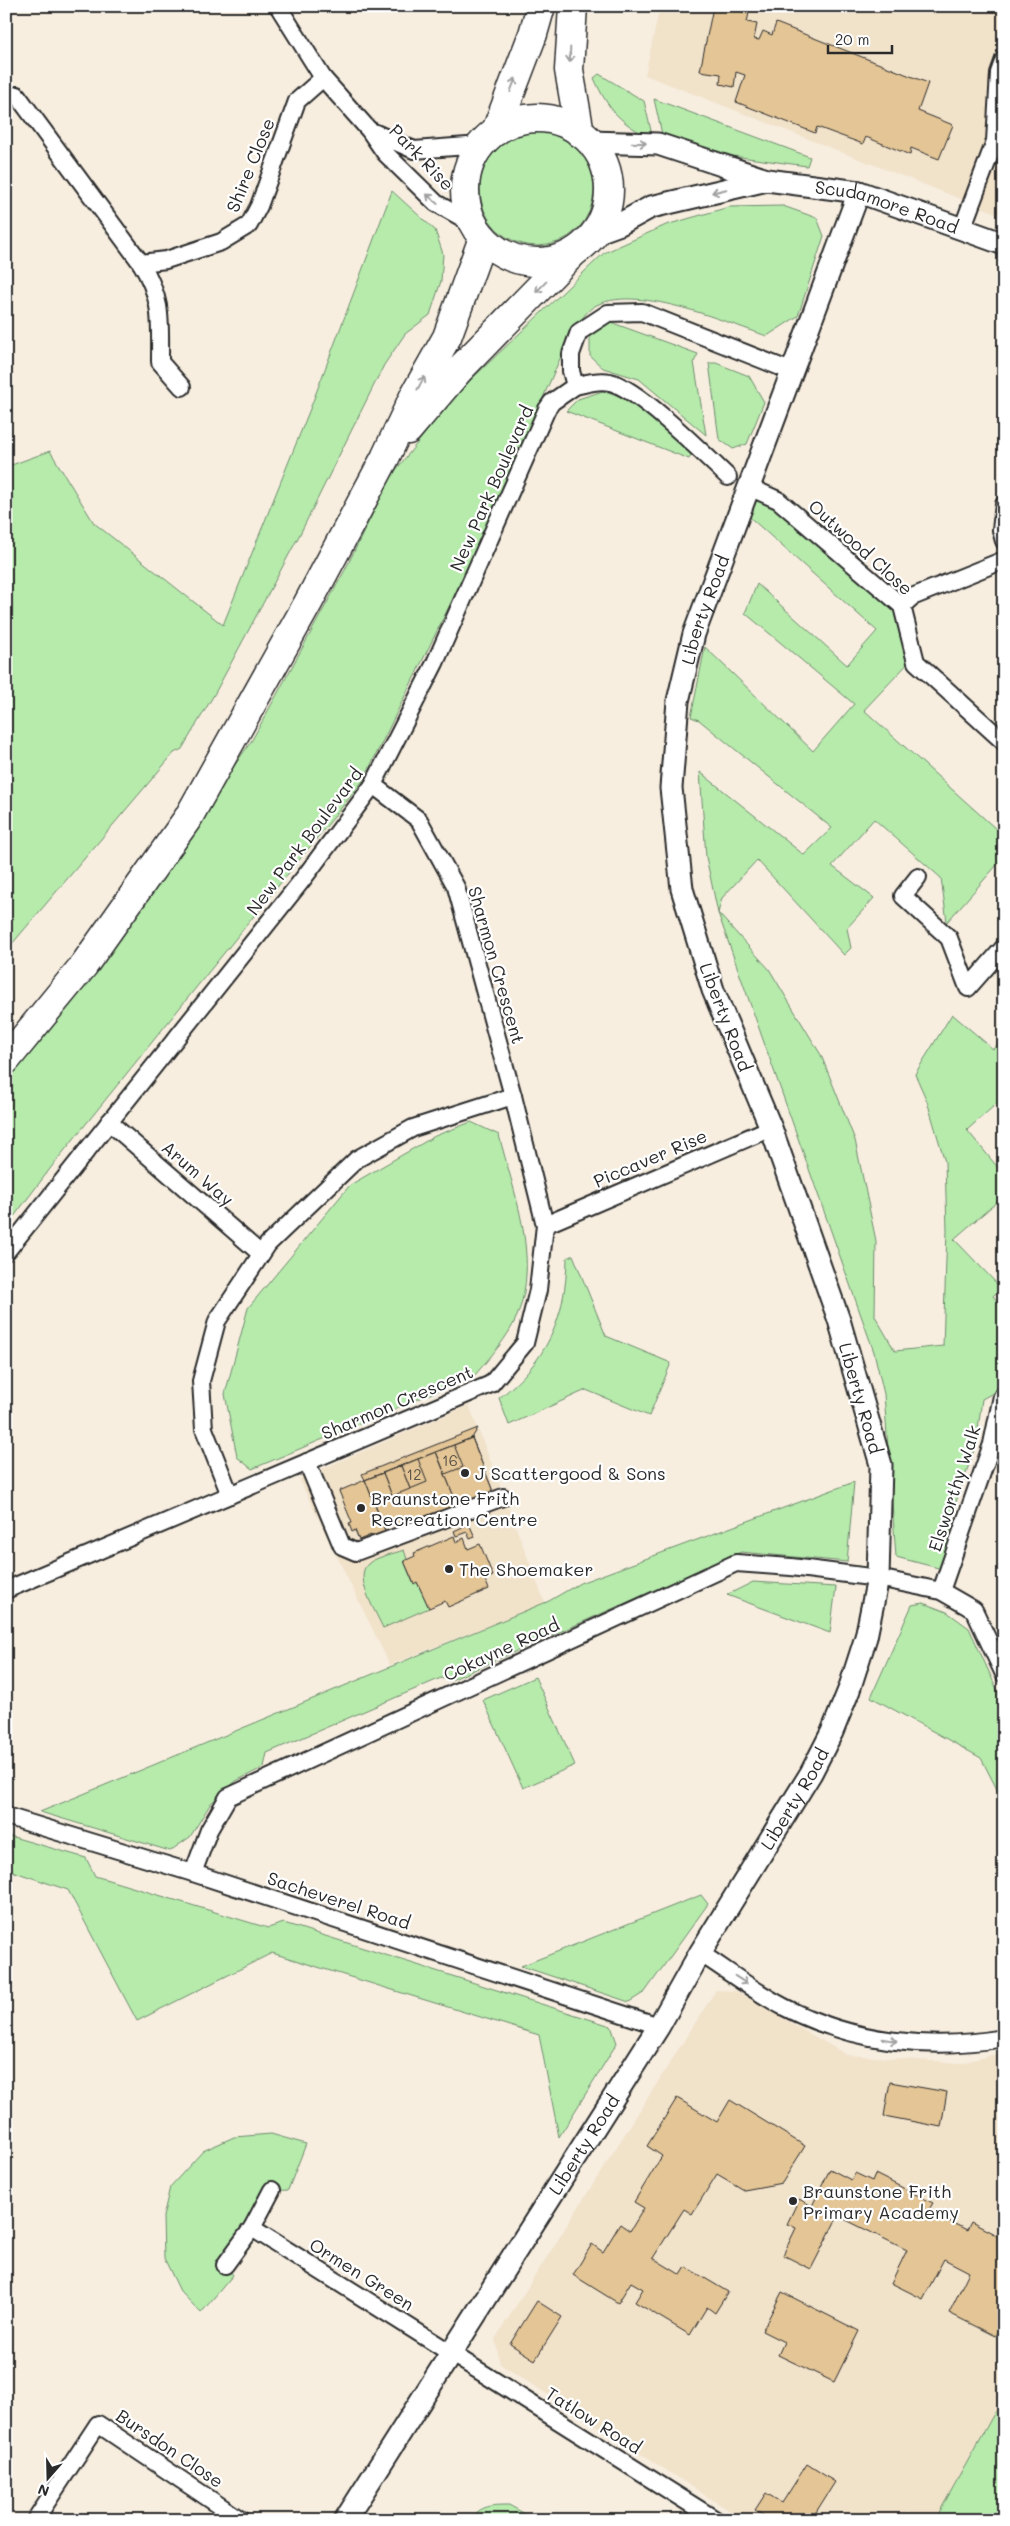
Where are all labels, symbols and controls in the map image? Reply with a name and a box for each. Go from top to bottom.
scale bar [828,22,891,54]
text: 20 m [835,29,869,49]
one-way arrow [565,46,575,63]
one-way arrow [509,78,518,93]
street label: Shire Close [220,114,280,216]
street label: Park Rise [384,119,460,195]
one-way arrow [631,139,647,148]
street label: Scudamore Road [814,174,962,239]
one-way arrow [712,187,728,196]
one-way arrow [425,193,438,205]
one-way arrow [534,281,547,293]
one-way arrow [417,376,427,390]
street label: New Park Boulevard [444,401,538,575]
street label: Outwood Close [804,494,918,600]
street label: Liberty Road [675,551,735,667]
street label: New Park Boulevard [240,762,368,920]
street label: Sharmon Crescent [463,883,531,1047]
street label: Liberty Road [694,959,758,1075]
street label: Piccaver Rise [589,1123,711,1193]
street label: Arum Way [157,1135,239,1211]
street label: Liberty Road [834,1340,888,1456]
street label: Sharmon Crescent [317,1359,477,1445]
street label: Elsworthy Walk [922,1422,986,1554]
house number: 16 [442,1450,458,1470]
place label: J Scattergood & Sons [475,1461,666,1485]
house number: 12 [406,1464,422,1484]
marker: J Scattergood & Sons [459,1467,471,1479]
place label: Braunstone Frith Recreation Centre [371,1486,538,1531]
marker: Braunstone Frith Recreation Centre [355,1502,367,1514]
place label: The Shoemaker [459,1557,593,1581]
marker: The Shoemaker [443,1563,455,1575]
street label: Cokayne Road [439,1612,563,1686]
street label: Liberty Road [755,1744,834,1854]
street label: Sacheverel Road [264,1866,414,1934]
one-way arrow [734,1975,748,1985]
one-way arrow [882,2036,898,2046]
street label: Liberty Road [543,2090,625,2199]
place label: Braunstone Frith Primary Academy [803,2179,959,2224]
marker: Braunstone Frith Primary Academy [787,2195,799,2207]
street label: Ormen Green [305,2232,419,2316]
street label: Tatlow Road [541,2381,647,2459]
street label: Bursdon Close [112,2403,228,2493]
north arrow [22,2454,72,2504]
text: N [35,2480,52,2501]

